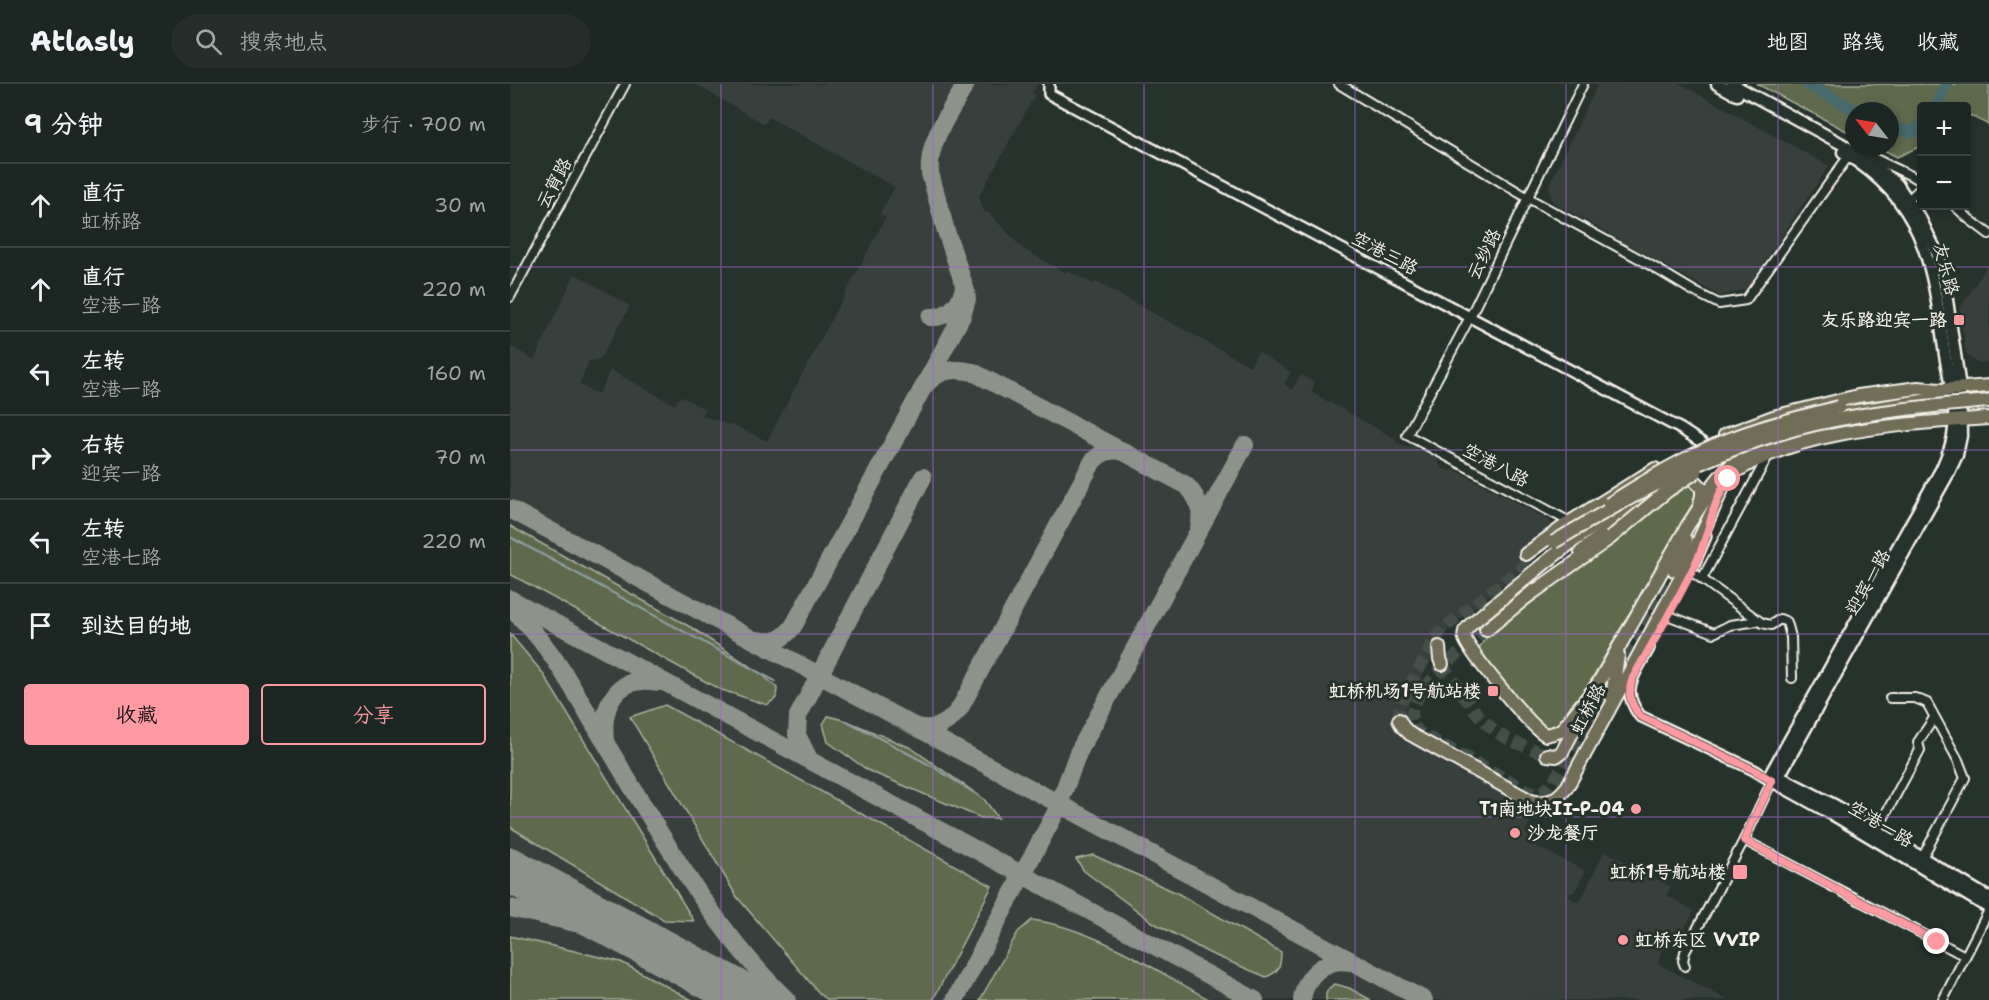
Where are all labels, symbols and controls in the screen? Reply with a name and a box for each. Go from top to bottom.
search box [171,14,591,68]
text: Atlasly [30,22,135,60]
icon: search [192,25,225,58]
text: 搜索地点 [240,27,328,56]
text: 地图 [1767,28,1809,56]
text: 路线 [1842,28,1884,56]
text: 收藏 [1917,28,1959,56]
north arrow [1845,102,1899,156]
map controls [1917,102,1971,210]
button: + [1917,102,1971,156]
text: 9 分钟 [24,106,103,141]
text: 步行 · 700 m [361,111,486,137]
street label: 云宵路 [531,154,577,212]
button: − [1917,156,1971,210]
text: 直行 [81,178,125,207]
icon: ahead [24,189,57,222]
text: 30 m [434,192,486,218]
text: 虹桥路 [81,208,141,234]
street label: 云纱路 [1461,224,1507,284]
street label: 空港三路 [1348,226,1422,280]
street label: 友乐路 [1927,240,1965,298]
text: 直行 [81,262,125,291]
icon: ahead [24,273,57,306]
text: 220 m [422,276,486,302]
text: 空港一路 [81,292,161,318]
place label: 友乐路迎宾一路 [1821,308,1947,332]
marker: 友乐路迎宾一路 [1952,313,1966,327]
text: 左转 [81,346,125,375]
icon: left [24,357,57,390]
text: 160 m [427,360,486,386]
text: 空港一路 [81,376,161,402]
text: 右转 [81,430,125,459]
street label: 空港八路 [1459,438,1533,492]
icon: right [24,441,57,474]
text: 70 m [434,444,486,470]
text: 迎宾一路 [81,460,161,486]
route start [1714,465,1740,491]
text: 左转 [81,514,125,543]
icon: left [24,525,57,558]
text: 220 m [422,528,486,554]
text: 空港七路 [81,544,161,570]
street label: 迎宾一路 [1840,545,1896,619]
icon: arrive [24,609,57,642]
text: 到达目的地 [81,611,191,640]
place label: 虹桥机场1号航站楼 [1329,679,1481,703]
street label: 虹桥路 [1565,680,1611,738]
button: 收藏 [24,684,249,745]
button: 分享 [261,684,486,745]
marker: 虹桥机场1号航站楼 [1486,684,1500,698]
street label: 空港一路 [1844,795,1918,853]
place label: T1南地块II-P-04 [1479,797,1624,821]
marker: T1南地块II-P-04 [1629,802,1643,816]
place label: 沙龙餐厅 [1527,821,1599,845]
marker: 沙龙餐厅 [1508,826,1522,840]
place label: 虹桥1号航站楼 [1610,860,1726,884]
marker: 虹桥1号航站楼 [1731,863,1749,881]
place label: 虹桥东区 VVIP [1635,928,1760,952]
route end [1923,928,1949,954]
marker: 虹桥东区 VVIP [1616,933,1630,947]

